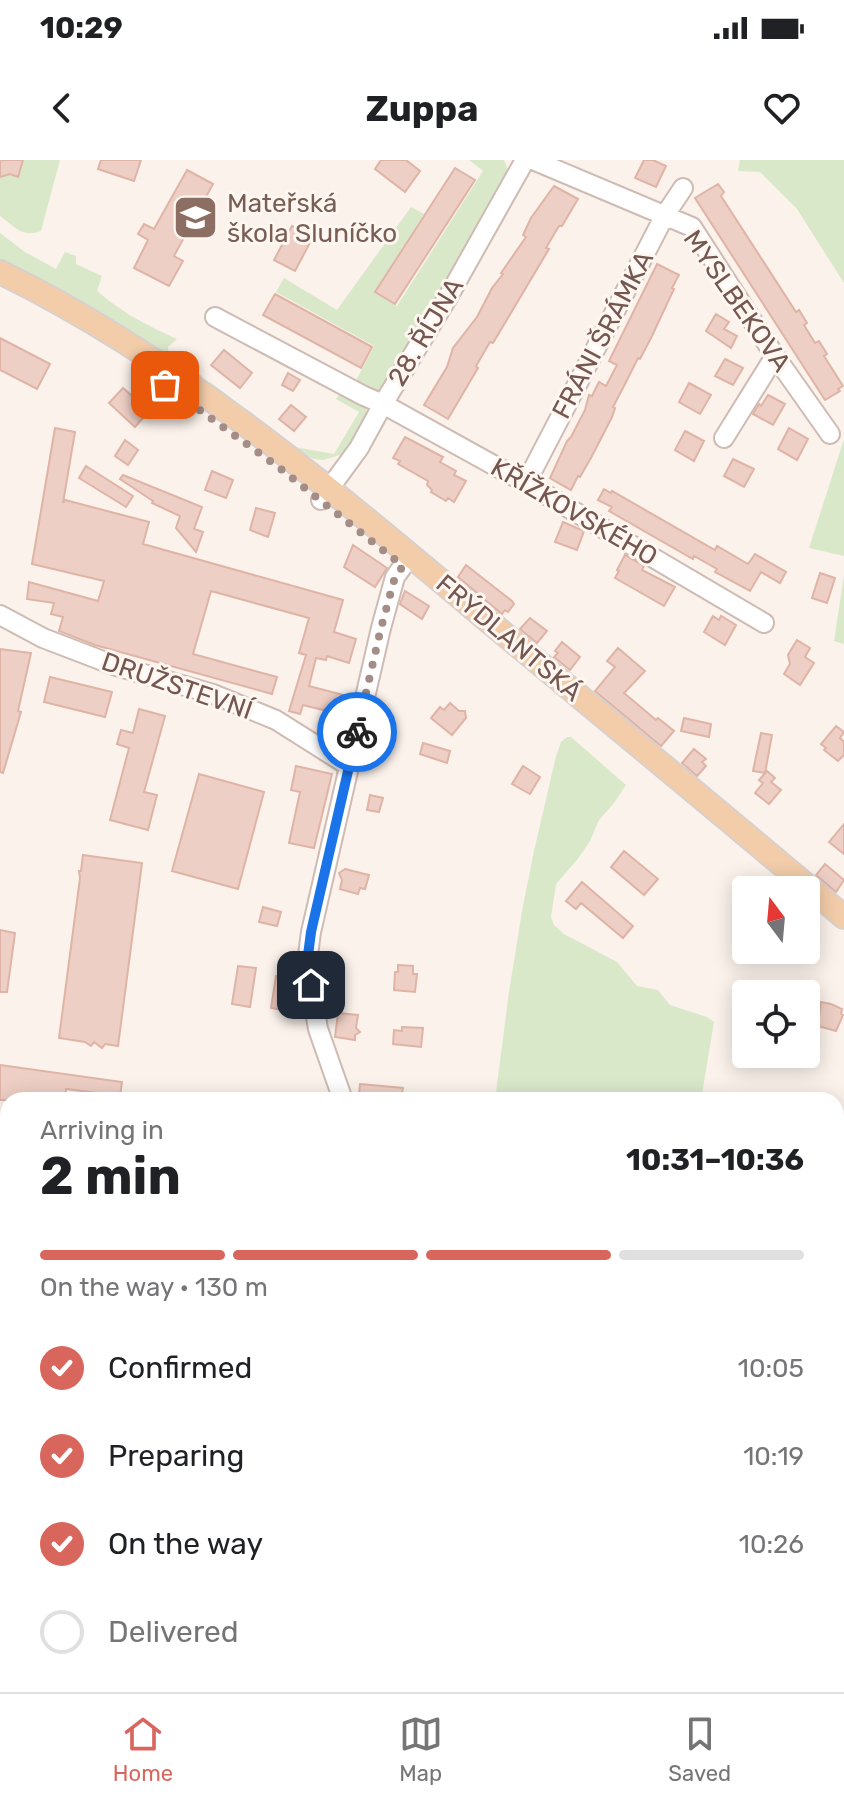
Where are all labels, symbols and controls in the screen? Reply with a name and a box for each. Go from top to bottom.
text: 10:29 [40,10,123,46]
icon: back [40,86,84,130]
icon: heart [760,86,804,130]
text: Zuppa [366,87,478,130]
place label: Mateřská škola Sluníčko [227,188,397,249]
school or university icon: Mateřská škola Sluníčko [172,194,220,242]
street label: MYSLBEKOVA [677,224,797,378]
street label: FRÁNI ŠRÁMKA [546,246,660,424]
street label: 28. ŘÍJNA [382,272,470,392]
pin [131,351,199,419]
icon: bag [143,363,187,407]
street label: KŘÍŽKOVSKÉHO [485,452,663,572]
street label: FRÝDLANTSKÁ [430,568,588,708]
street label: DRUŽSTEVNÍ [97,646,257,727]
courier [317,692,397,772]
icon: bike [335,710,379,754]
north arrow [732,876,820,964]
map controls [732,876,820,1068]
pin [277,951,345,1019]
icon: home [289,963,333,1007]
button: locate [732,980,820,1068]
text: Arriving in [40,1115,164,1146]
text: 10:31–10:36 [626,1142,804,1178]
text: 2 min [40,1145,181,1207]
text: On the way · 130 m [40,1272,268,1303]
icon: check [40,1346,84,1390]
text: Confirmed [108,1350,252,1386]
text: 10:05 [738,1353,804,1384]
icon: check [40,1434,84,1478]
text: Preparing [108,1438,244,1474]
text: 10:19 [743,1441,804,1472]
icon: check [40,1522,84,1566]
text: On the way [108,1526,263,1562]
text: 10:26 [739,1529,804,1560]
text: Delivered [108,1614,239,1650]
tab: Home [113,1712,173,1787]
tab: Map [399,1712,443,1787]
tab: Saved [668,1712,731,1787]

